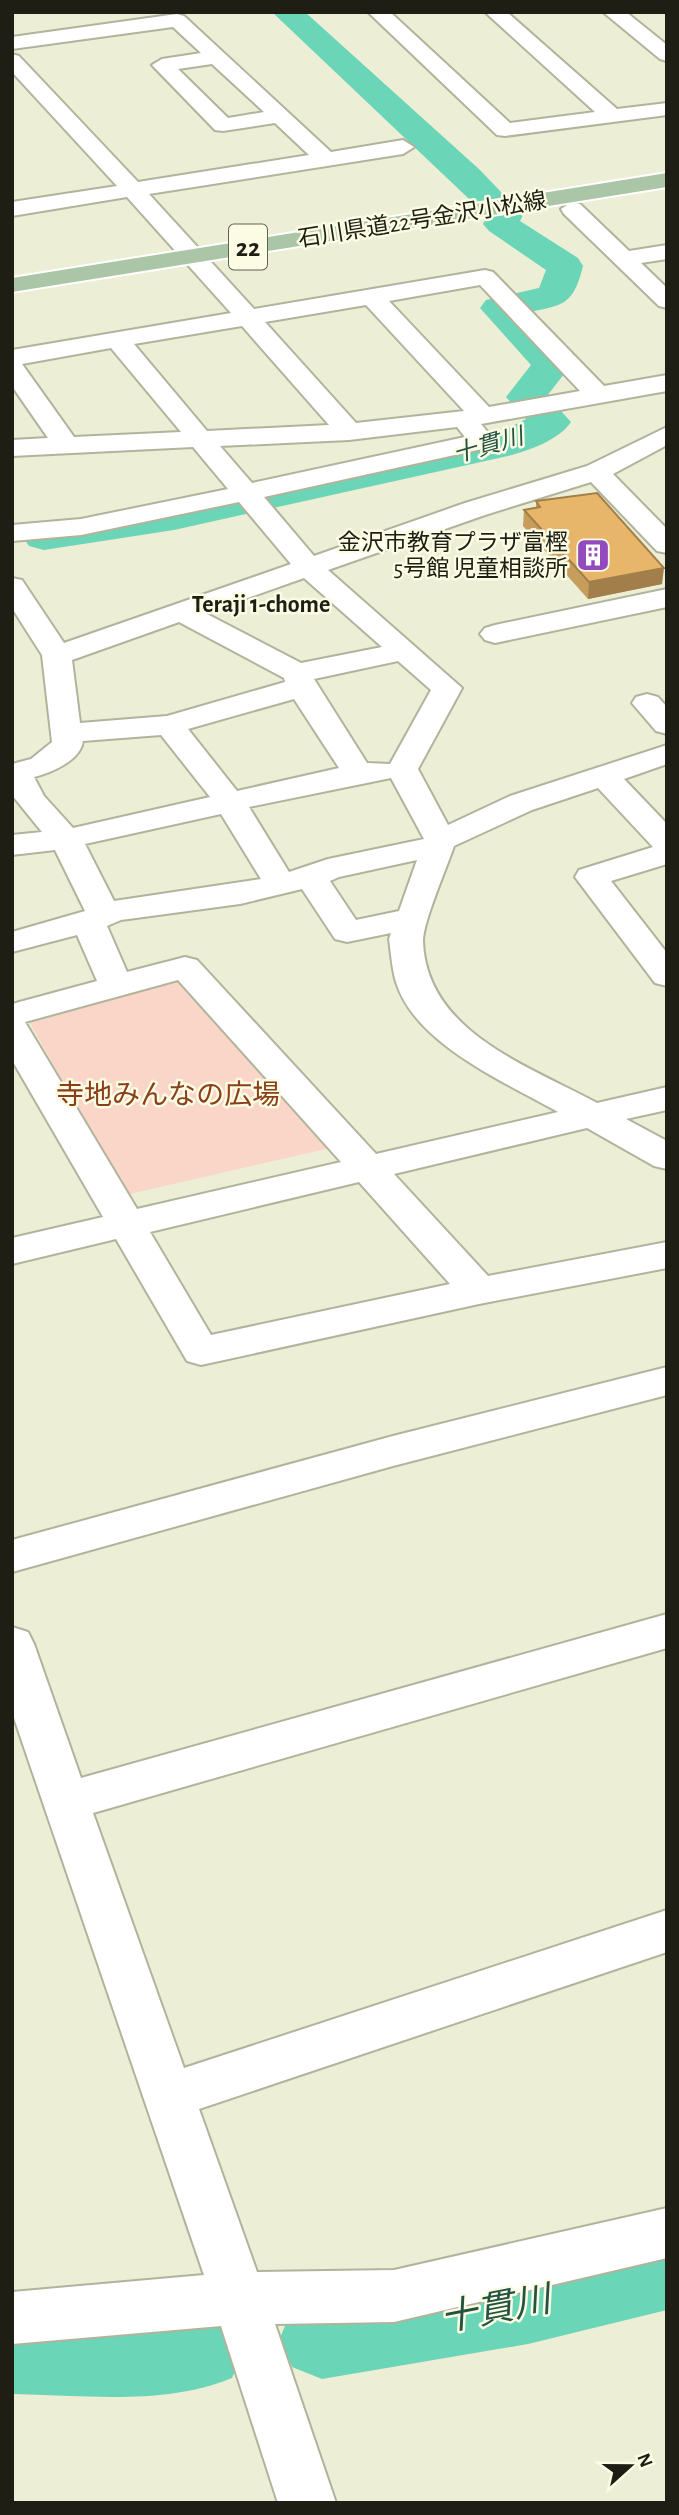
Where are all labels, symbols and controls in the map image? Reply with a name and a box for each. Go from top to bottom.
street label: 石川県道22号金沢小松線 [296,188,548,251]
road number: 22 [229,224,267,270]
water label: 十貫川 [450,422,529,467]
place label: 金沢市教育プラザ富樫 5号館 児童相談所 [338,530,568,581]
building icon: 金沢市教育プラザ富樫 5号館 児童相談所 [574,536,612,574]
district label: Teraji 1-chome [192,593,330,617]
park label: 寺地みんなの広場 [56,1080,280,1110]
water label: 十貫川 [437,2278,557,2338]
north arrow [595,2431,665,2501]
text: N [633,2451,656,2470]

